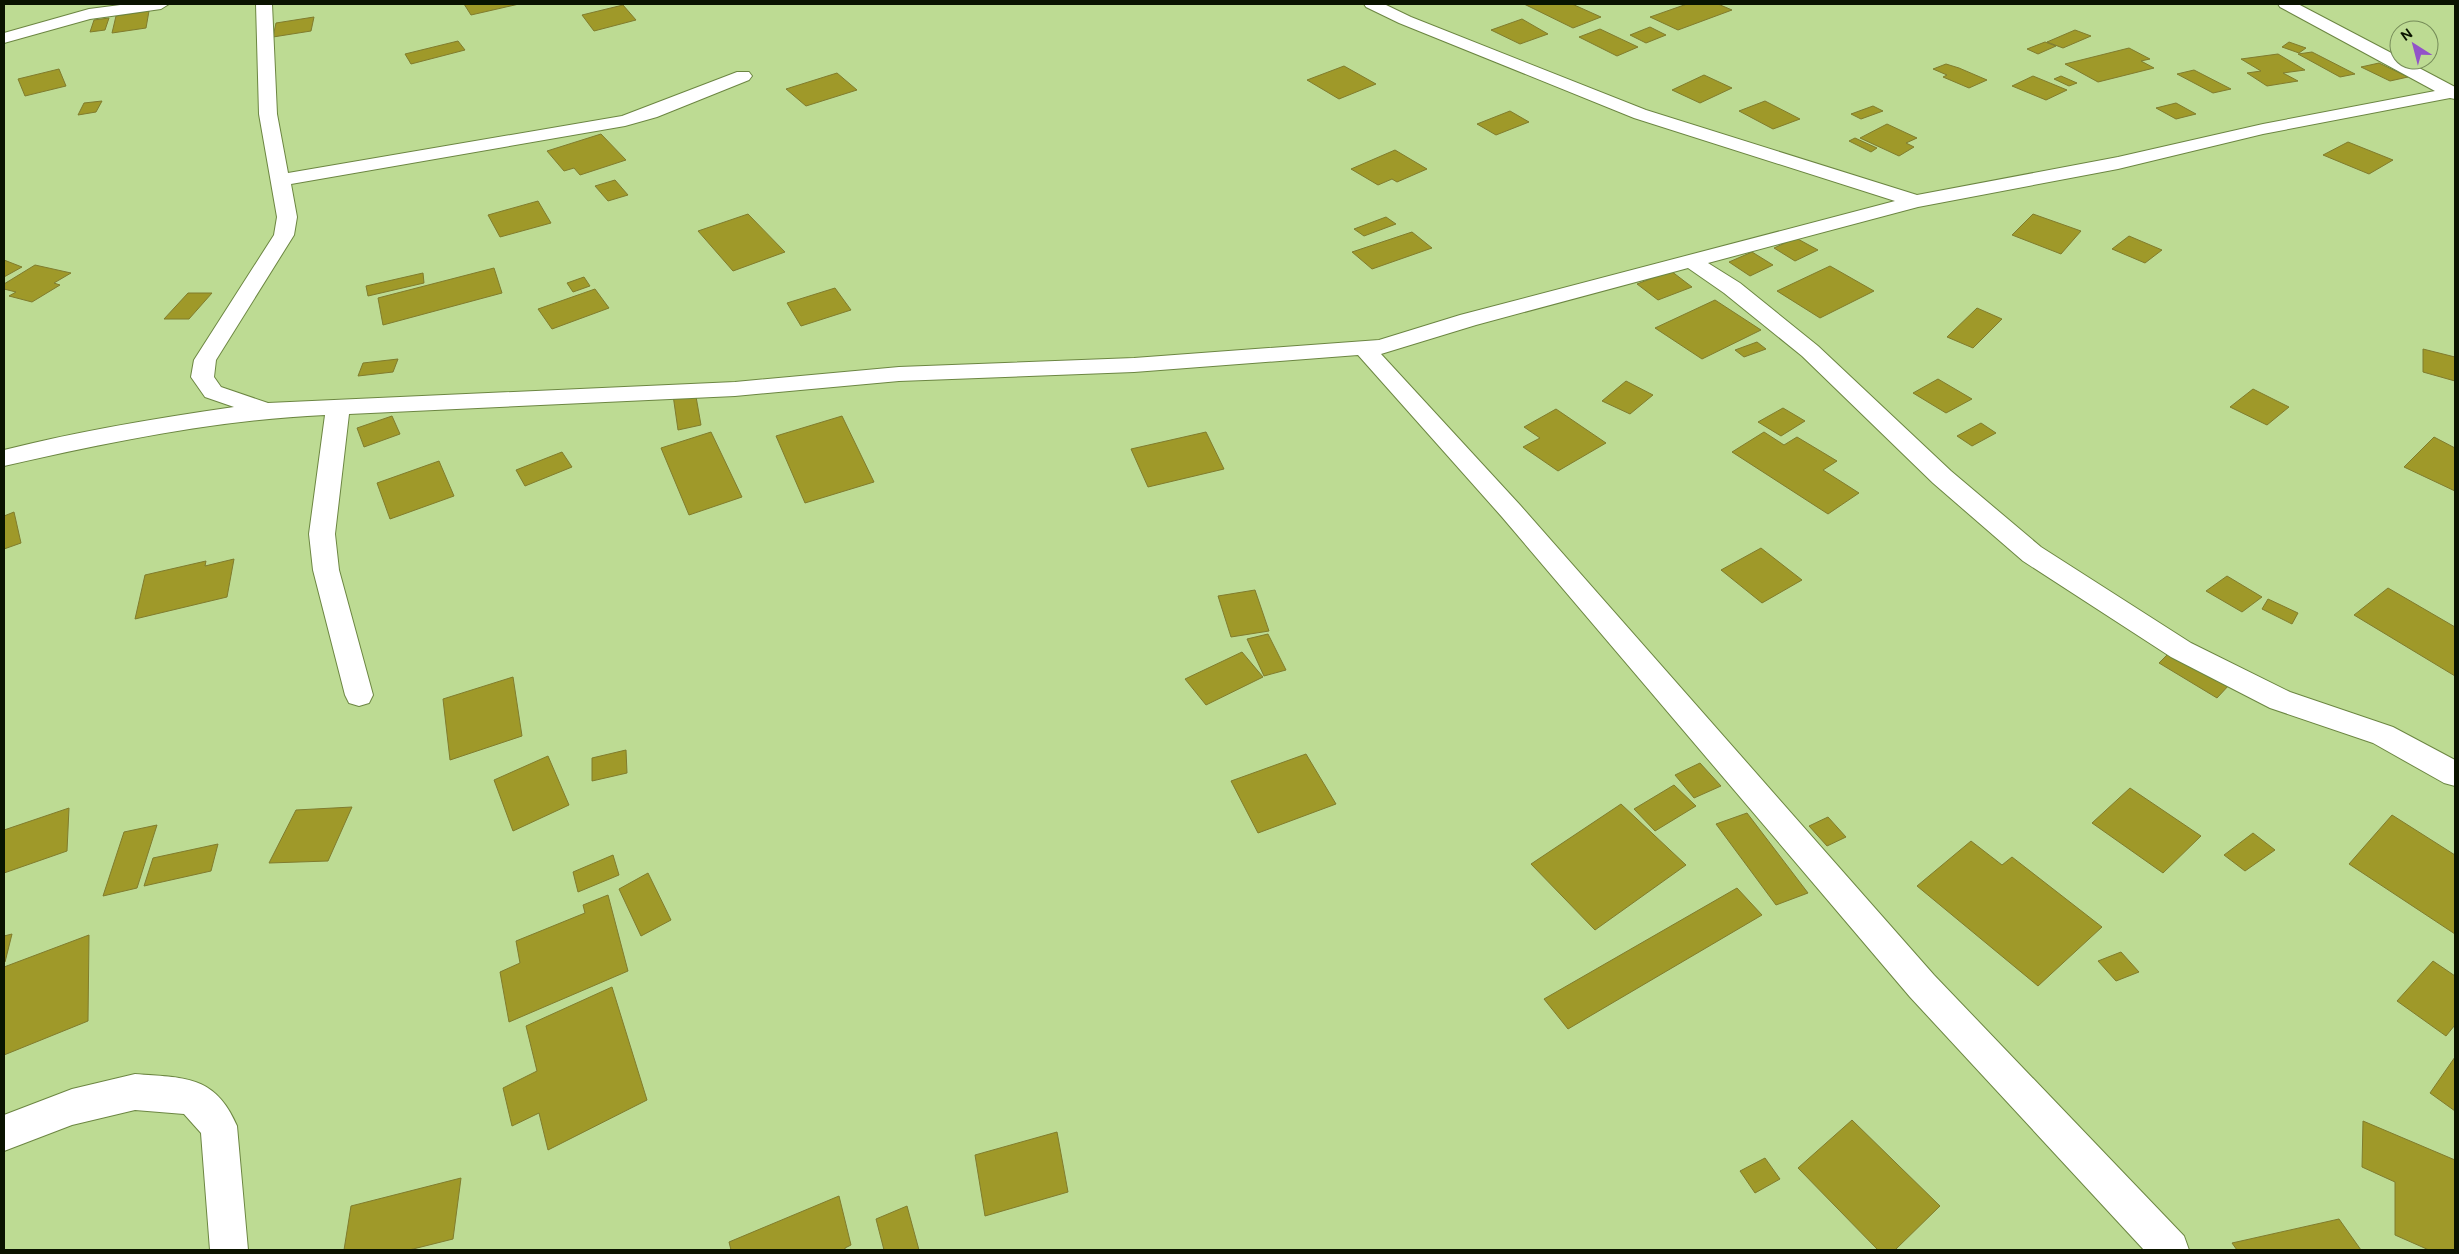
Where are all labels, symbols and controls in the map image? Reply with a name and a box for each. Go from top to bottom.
north arrow [2389,20,2439,70]
text: N [2397,24,2416,45]

